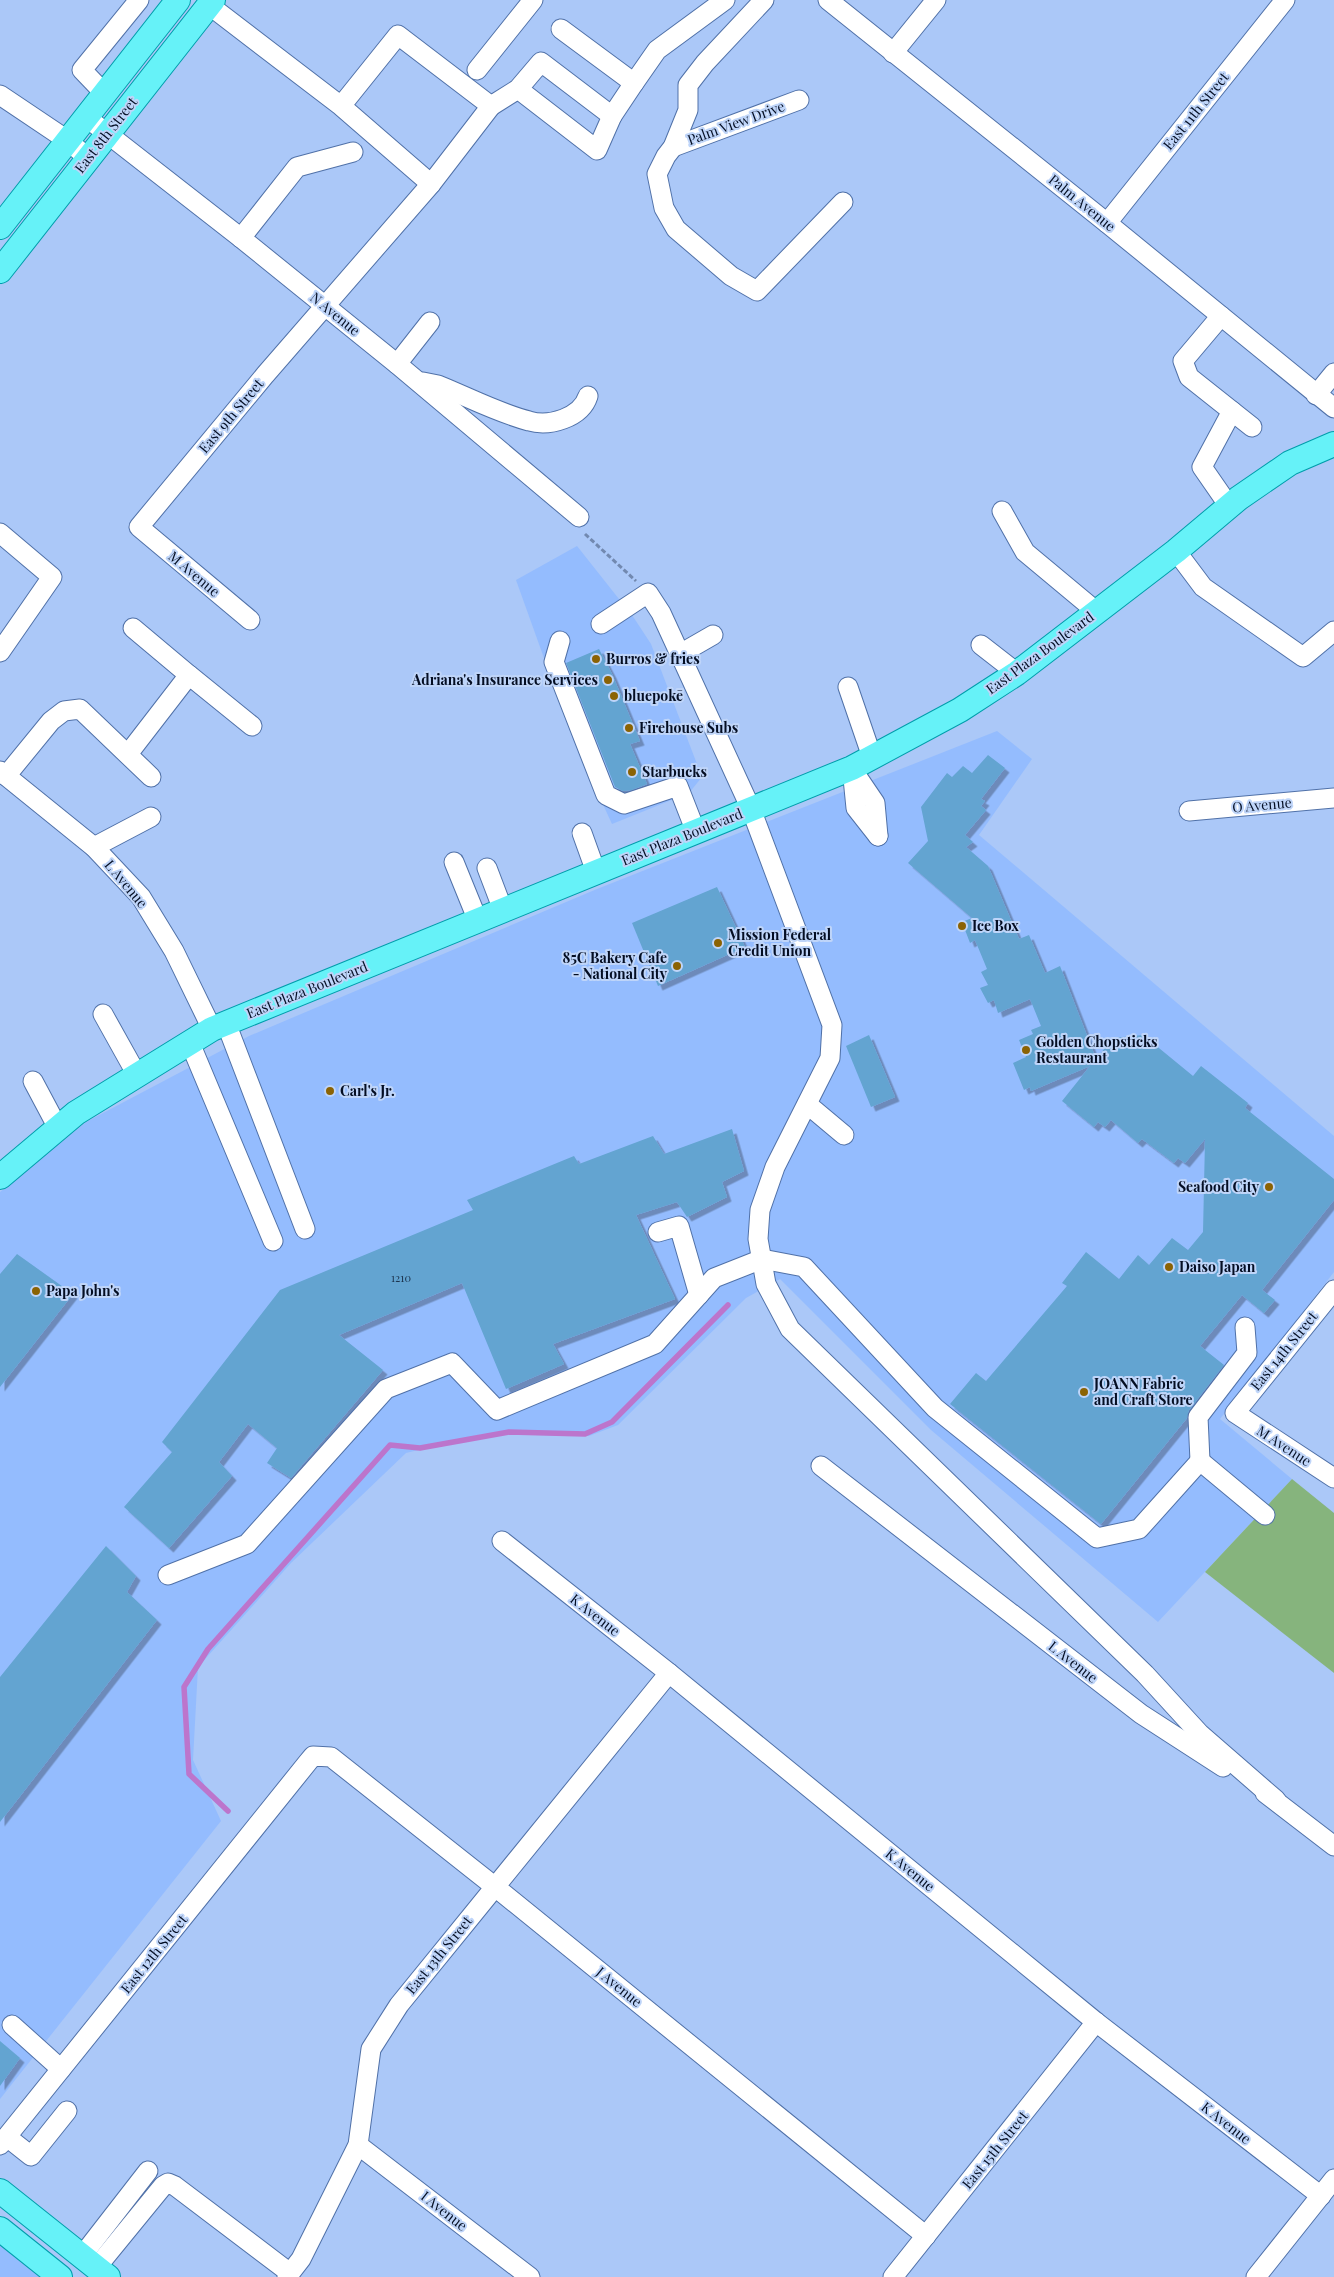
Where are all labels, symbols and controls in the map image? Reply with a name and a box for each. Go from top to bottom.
street label: East 11th Street [1158,67,1233,153]
street label: East 8th Street [70,92,142,177]
street label: Palm View Drive [685,96,787,149]
street label: Palm Avenue [1045,170,1120,235]
street label: N Avenue [306,288,364,340]
street label: East 9th Street [194,374,268,457]
street label: M Avenue [165,547,224,601]
street label: East Plaza Boulevard [982,607,1098,698]
place label: Burros & fries [606,649,700,668]
marker: Burros & fries [590,653,602,665]
place label: Adriana's Insurance Services [411,670,598,689]
marker: Adriana's Insurance Services [602,674,614,686]
place label: bluepokē [624,686,683,705]
marker: bluepokē [608,690,620,702]
place label: Firehouse Subs [639,718,738,737]
marker: Firehouse Subs [623,722,635,734]
place label: Starbucks [642,762,707,781]
marker: Starbucks [626,766,638,778]
street label: O Avenue [1231,792,1292,817]
street label: East Plaza Boulevard [618,804,745,870]
street label: L Avenue [101,856,152,912]
place label: Ice Box [972,916,1019,935]
marker: Ice Box [956,920,968,932]
place label: Mission Federal Credit Union [728,925,832,960]
marker: Mission Federal Credit Union [712,937,724,949]
place label: 85C Bakery Cafe - National City [563,948,668,983]
street label: East Plaza Boulevard [243,957,370,1023]
marker: 85C Bakery Cafe - National City [671,960,683,972]
place label: Golden Chopsticks Restaurant [1036,1032,1158,1067]
marker: Golden Chopsticks Restaurant [1020,1044,1032,1056]
place label: Carl's Jr. [340,1081,395,1100]
marker: Carl's Jr. [324,1085,336,1097]
place label: Seafood City [1178,1177,1260,1196]
marker: Seafood City [1263,1181,1275,1193]
place label: Daiso Japan [1179,1257,1256,1276]
marker: Daiso Japan [1163,1261,1175,1273]
house number: 1210 [391,1270,411,1285]
place label: Papa John's [46,1281,120,1300]
marker: Papa John's [30,1285,42,1297]
street label: East 14th Street [1246,1306,1322,1394]
place label: JOANN Fabric and Craft Store [1093,1374,1193,1409]
marker: JOANN Fabric and Craft Store [1078,1386,1090,1398]
street label: M Avenue [1253,1421,1315,1470]
street label: K Avenue [566,1589,624,1640]
street label: L Avenue [1045,1636,1102,1687]
street label: K Avenue [882,1844,939,1895]
street label: East 12th Street [116,1910,192,1997]
street label: East 13th Street [401,1911,477,1998]
street label: J Avenue [592,1962,646,2011]
street label: K Avenue [1197,2097,1255,2148]
street label: East 15th Street [957,2106,1033,2193]
street label: I Avenue [417,2187,471,2235]

